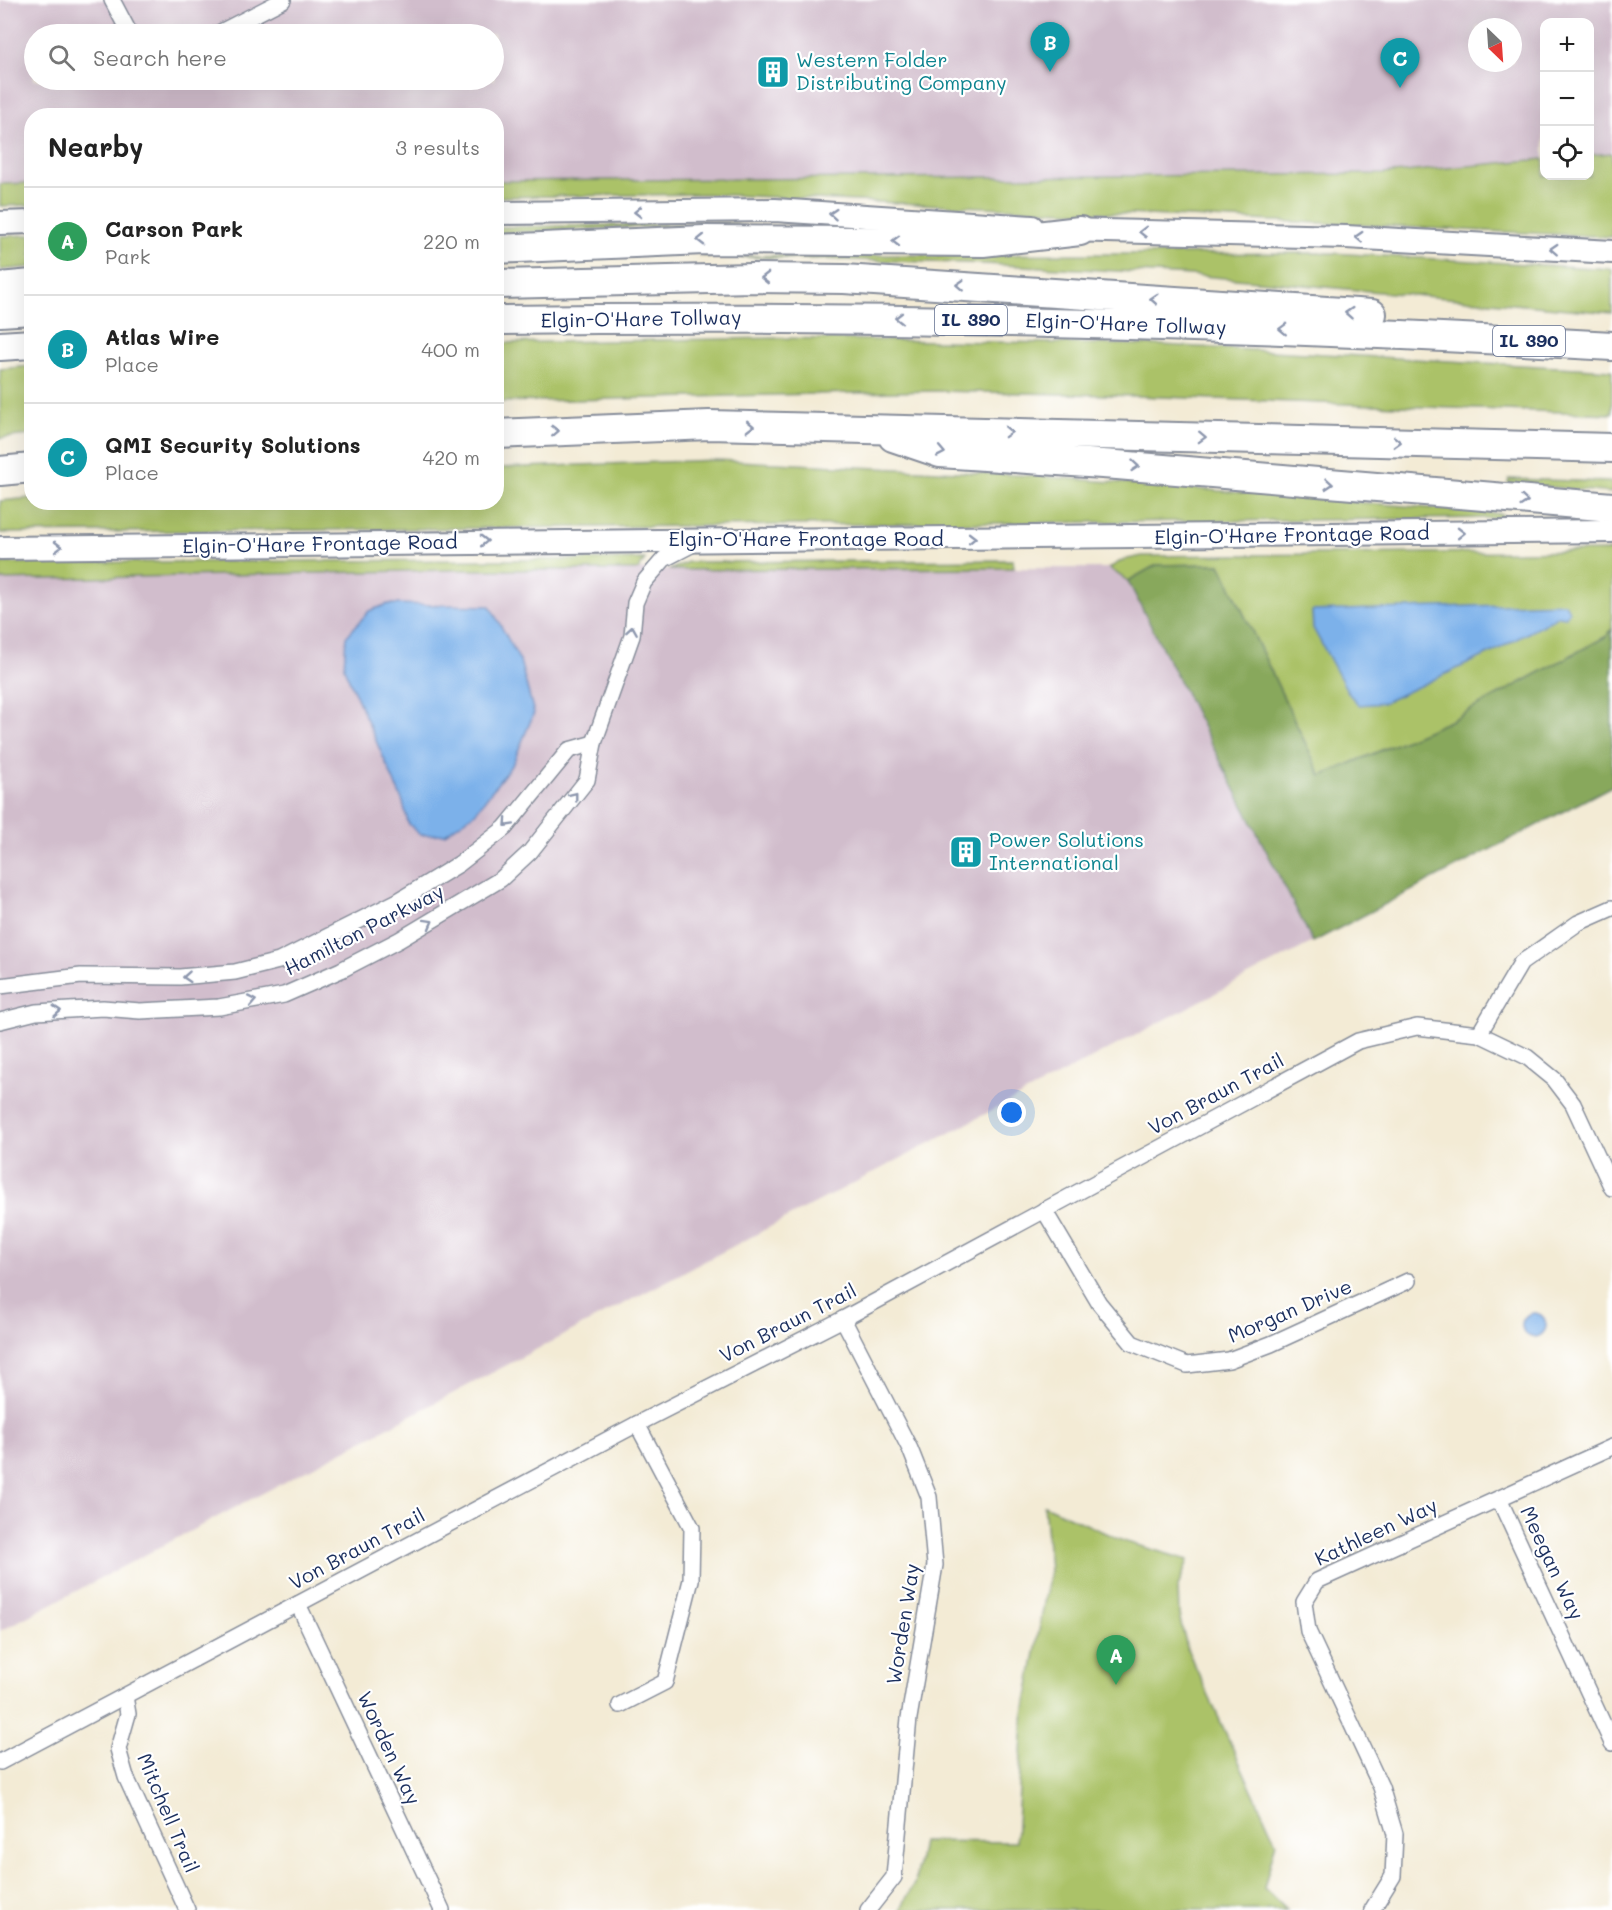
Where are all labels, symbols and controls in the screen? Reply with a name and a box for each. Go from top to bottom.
north arrow [1468,18,1522,72]
map controls [1540,18,1594,180]
button: + [1540,18,1594,72]
pin: B [1030,22,1070,72]
search box [24,24,504,90]
pin: C [1380,38,1420,88]
icon: search [45,41,78,74]
text: Search here [93,43,227,72]
place label: Western Folder Distributing Company [796,46,1007,95]
building icon: Western Folder Distributing Company [755,54,791,90]
button: − [1540,72,1594,126]
button: locate [1540,126,1594,180]
text: Nearby [48,130,143,164]
text: 3 results [395,134,480,160]
one-way arrow [634,206,643,218]
one-way arrow [829,208,838,221]
text: Carson Park [105,214,243,243]
one-way arrow [1138,226,1147,238]
text: A [61,228,74,254]
text: 220 m [423,228,480,254]
one-way arrow [1354,231,1363,244]
one-way arrow [697,234,706,246]
one-way arrow [892,235,901,247]
one-way arrow [1549,242,1558,255]
text: Park [105,243,150,269]
one-way arrow [760,272,769,284]
one-way arrow [955,279,964,292]
one-way arrow [1150,292,1159,305]
street label: Elgin-O'Hare Tollway [540,303,742,333]
road number: IL 390 [935,305,1007,335]
one-way arrow [1344,306,1353,319]
street label: Elgin-O'Hare Tollway [1025,307,1227,339]
one-way arrow [894,312,903,324]
text: Atlas Wire [105,322,219,351]
one-way arrow [1278,323,1287,336]
road number: IL 390 [1493,326,1565,356]
text: B [61,336,74,362]
text: 400 m [421,336,480,362]
text: Place [105,351,159,377]
one-way arrow [745,419,754,432]
one-way arrow [550,425,559,438]
one-way arrow [1003,426,1012,438]
text: QMI Security Solutions [105,430,361,459]
one-way arrow [1198,431,1207,443]
one-way arrow [1393,436,1402,449]
text: C [60,444,75,470]
text: 420 m [422,444,480,470]
one-way arrow [936,445,946,458]
text: Place [105,459,159,485]
one-way arrow [1131,459,1140,472]
one-way arrow [1325,477,1334,490]
one-way arrow [1519,494,1528,507]
street label: Elgin-O'Hare Frontage Road [1154,519,1430,549]
street label: Elgin-O'Hare Frontage Road [668,525,944,551]
one-way arrow [1457,527,1466,539]
street label: Elgin-O'Hare Frontage Road [182,528,458,558]
one-way arrow [968,532,977,544]
one-way arrow [480,535,489,547]
one-way arrow [54,541,63,553]
one-way arrow [625,626,637,635]
one-way arrow [566,792,577,803]
one-way arrow [505,816,516,827]
place label: Power Solutions International [989,826,1144,875]
building icon: Power Solutions International [948,834,984,870]
street label: Hamilton Parkway [279,878,448,981]
one-way arrow [423,919,433,930]
one-way arrow [182,970,191,983]
one-way arrow [246,995,256,1008]
one-way arrow [53,1004,62,1017]
street label: Von Braun Trail [1143,1046,1288,1140]
your location [997,1098,1026,1127]
street label: Morgan Drive [1224,1272,1356,1348]
street label: Von Braun Trail [715,1276,860,1368]
street label: Kathleen Way [1310,1491,1441,1571]
street label: Von Braun Trail [284,1501,429,1595]
street label: Meegan Way [1515,1501,1591,1624]
street label: Worden Way [880,1561,924,1686]
pin: A [1096,1636,1136,1685]
street label: Worden Way [352,1687,428,1809]
street label: Mitchell Trail [132,1749,206,1876]

